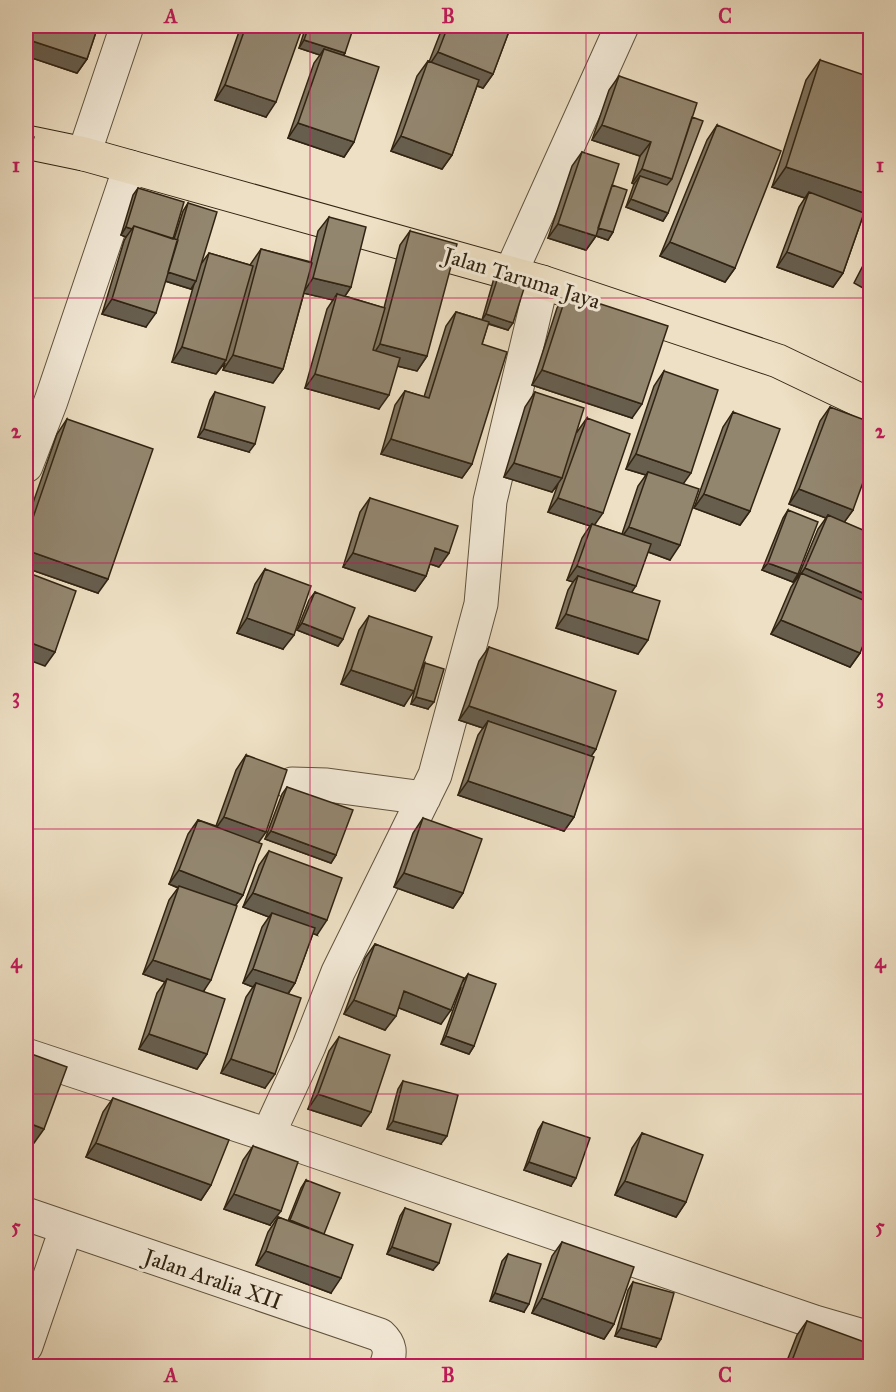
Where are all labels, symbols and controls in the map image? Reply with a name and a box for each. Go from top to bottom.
text: A [162,4,178,28]
text: B [441,4,455,28]
text: C [718,4,732,28]
text: 1 [12,153,20,177]
text: 1 [876,153,884,177]
street label: Jalan Taruma Jaya [439,241,604,315]
text: 2 [11,419,22,443]
text: 2 [875,419,886,443]
text: 3 [12,684,20,709]
text: 3 [876,684,884,709]
text: 4 [10,949,22,974]
text: 4 [874,949,886,974]
text: 5 [11,1214,21,1238]
text: 5 [875,1214,885,1238]
street label: Jalan Aralia XII [139,1242,285,1315]
text: A [162,1363,178,1387]
text: B [441,1363,455,1387]
text: C [718,1363,732,1387]

